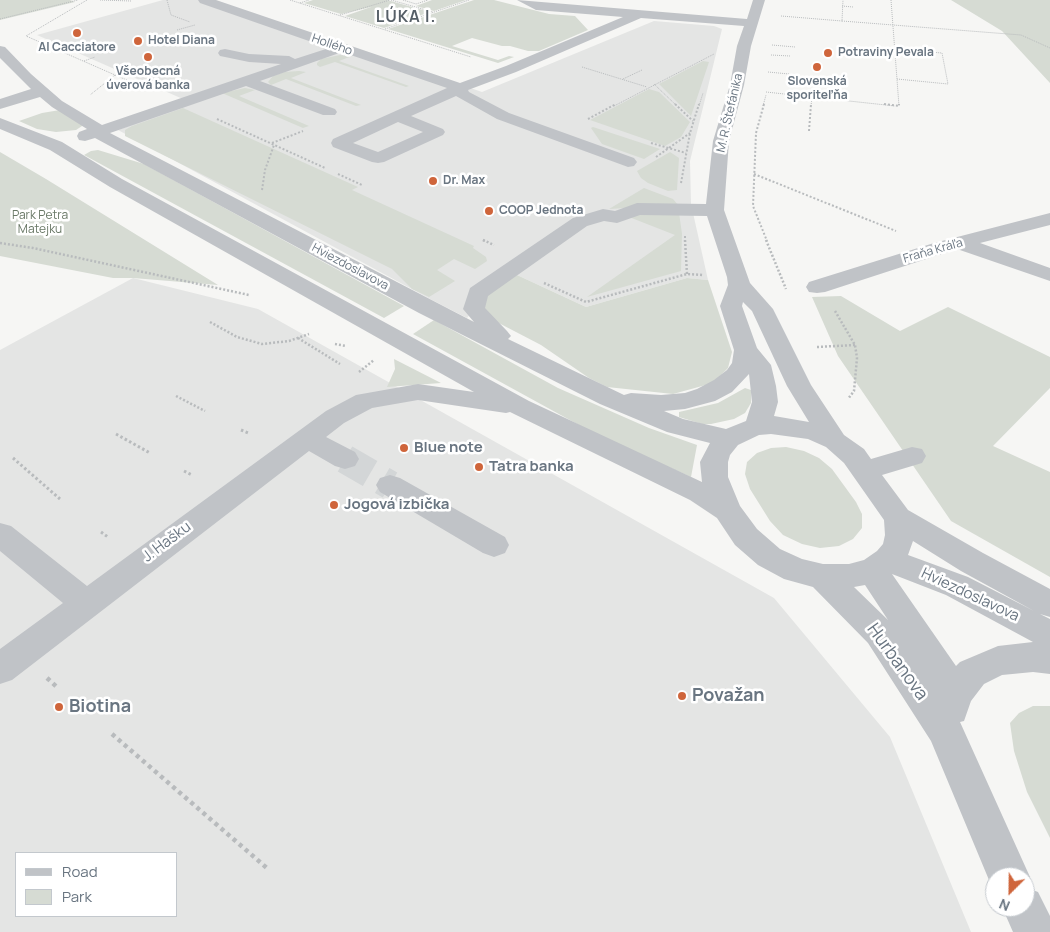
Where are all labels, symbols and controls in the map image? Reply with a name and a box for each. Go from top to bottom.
district label: LÚKA I. [375,8,437,28]
marker: Al Cacciatore [71,27,83,39]
street label: Hollého [310,31,354,59]
place label: Hotel Diana [148,34,215,48]
marker: Hotel Diana [132,35,144,47]
place label: Al Cacciatore [38,41,116,55]
place label: Potraviny Pevala [838,46,934,60]
marker: Potraviny Pevala [822,47,834,59]
marker: Všeobecná úverová banka [142,51,154,63]
marker: Slovenská sporiteľňa [811,61,823,73]
place label: Všeobecná úverová banka [106,65,190,93]
street label: M. R. Štefánika [714,72,746,154]
place label: Slovenská sporiteľňa [786,75,848,103]
place label: Dr. Max [443,174,485,188]
marker: Dr. Max [427,175,439,187]
place label: COOP Jednota [499,204,583,218]
marker: COOP Jednota [483,205,495,217]
park label: Park Petra Matejku [12,209,68,237]
street label: Fraňa Kráľa [902,236,964,266]
street label: Hviezdoslavova [309,241,391,293]
place label: Blue note [414,439,483,457]
marker: Blue note [398,442,410,454]
place label: Tatra banka [489,458,574,476]
marker: Tatra banka [473,461,485,473]
place label: Jogová izbička [344,496,449,514]
marker: Jogová izbička [328,499,340,511]
street label: J. Hašku [139,518,195,566]
street label: Hviezdoslavova [918,564,1022,626]
street label: Hurbanova [862,619,932,705]
place label: Považan [692,685,765,707]
marker: Považan [676,690,688,702]
place label: Biotina [69,696,131,718]
marker: Biotina [53,701,65,713]
legend [15,852,178,917]
text: Road [62,861,98,882]
north arrow [985,867,1035,917]
text: Park [62,886,92,907]
text: N [996,895,1013,916]

